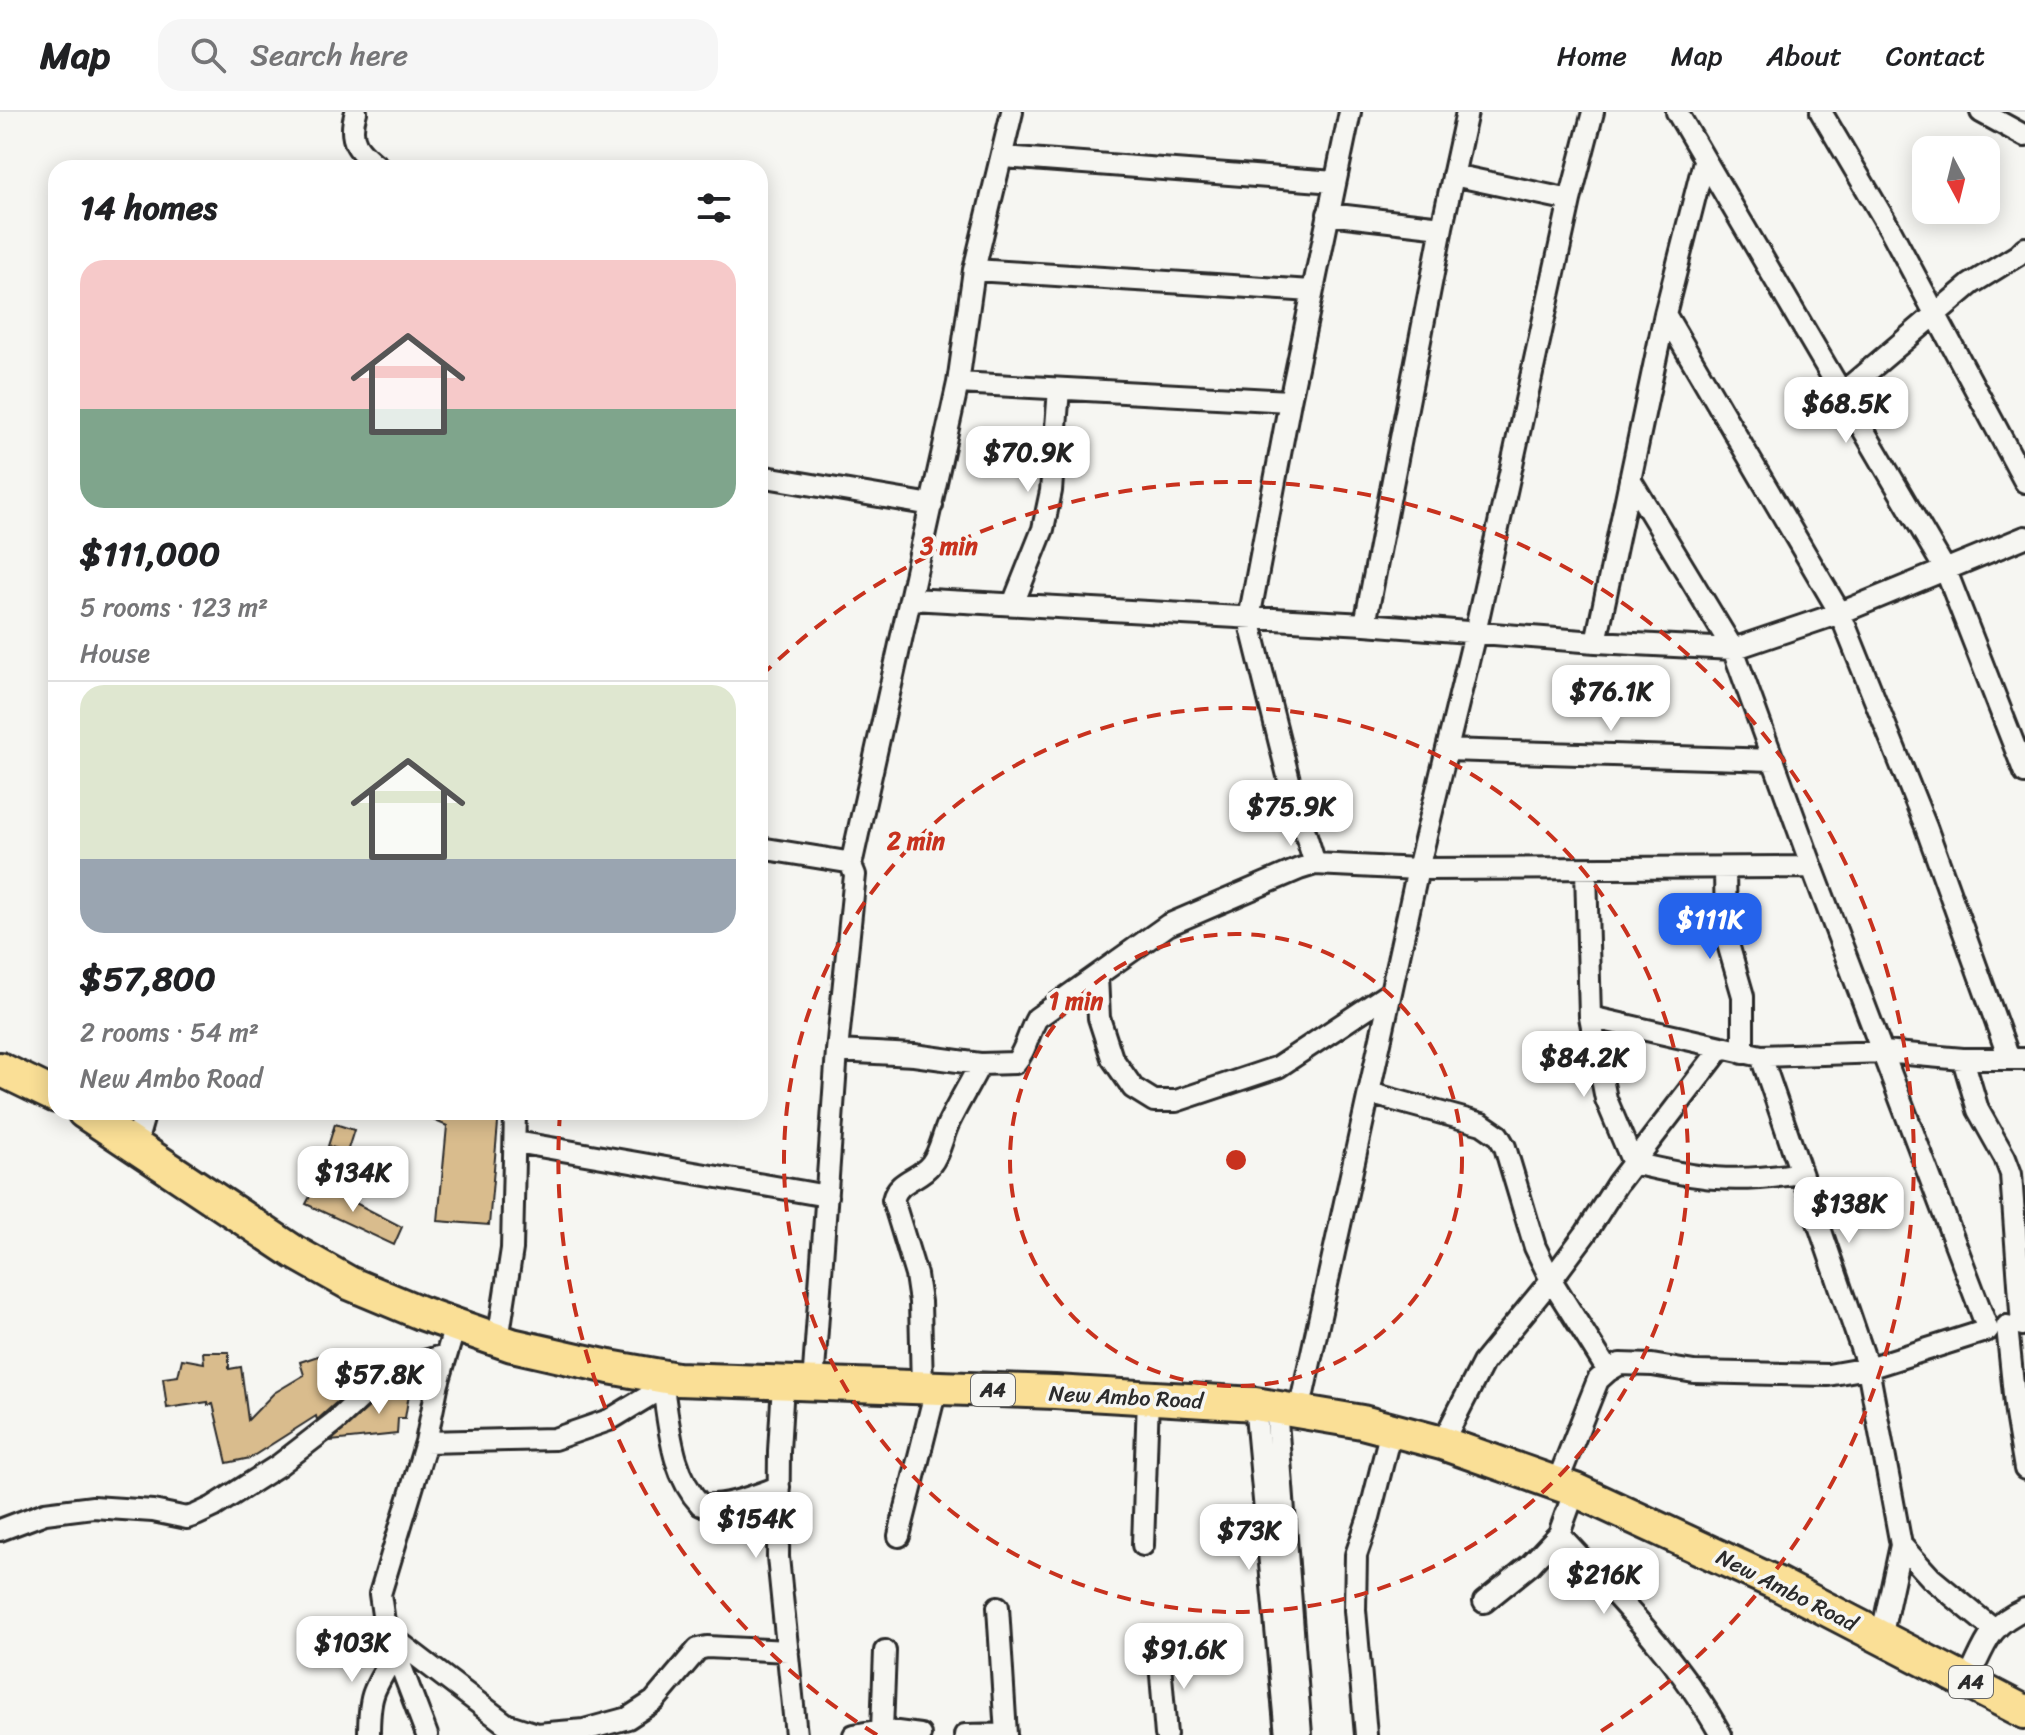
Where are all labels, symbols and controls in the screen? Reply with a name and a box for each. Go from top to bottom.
search box [158,19,718,91]
text: Map [40,22,110,89]
text: Search here [250,28,408,82]
text: Home [1557,31,1627,80]
text: Map [1671,31,1722,80]
text: About [1766,31,1842,80]
text: Contact [1886,31,1985,80]
icon: search [186,33,230,77]
north arrow [1912,136,2000,224]
map controls [1912,136,2000,224]
text: 14 homes [80,178,217,238]
icon: filters [692,186,736,230]
icon: home [336,312,480,456]
pin: $68.5K [1781,377,1911,445]
text: $68.5K [1802,380,1890,426]
pin: $70.9K [963,426,1093,494]
text: $70.9K [984,429,1072,475]
text: $111,000 [80,524,220,584]
text: 3 min [919,525,978,567]
text: 5 rooms · 123 m² [80,584,268,630]
text: House [80,630,150,676]
pin: $76.1K [1546,665,1676,733]
text: $76.1K [1570,668,1652,714]
icon: home [336,737,480,881]
pin: $75.9K [1226,780,1356,848]
text: $75.9K [1247,783,1335,829]
text: 2 min [886,820,945,862]
pin: $111K [1654,893,1766,961]
text: $111K [1677,896,1743,942]
text: $57,800 [80,949,216,1009]
text: 1 min [1049,980,1103,1022]
text: 2 rooms · 54 m² [80,1009,259,1055]
pin: $84.2K [1519,1031,1649,1099]
text: $84.2K [1540,1034,1628,1080]
text: New Ambo Road [80,1055,262,1101]
pin: $134K [297,1146,409,1214]
centre of rings [1222,1146,1250,1174]
text: $134K [316,1149,390,1195]
pin: $138K [1793,1177,1905,1245]
text: $138K [1812,1180,1886,1226]
pin: $57.8K [314,1348,444,1416]
text: $57.8K [335,1351,423,1397]
street label: New Ambo Road [1048,1373,1205,1421]
road number: A4 [971,1374,1015,1406]
pin: $154K [700,1492,812,1560]
text: $154K [718,1495,794,1541]
pin: $73K [1202,1504,1296,1572]
text: $73K [1218,1507,1280,1553]
street label: New Ambo Road [1709,1538,1866,1643]
pin: $216K [1548,1548,1660,1616]
text: $216K [1567,1551,1641,1597]
pin: $103K [296,1616,408,1684]
text: $103K [314,1619,390,1665]
pin: $91.6K [1119,1623,1249,1691]
text: $91.6K [1142,1626,1226,1672]
road number: A4 [1949,1666,1993,1698]

